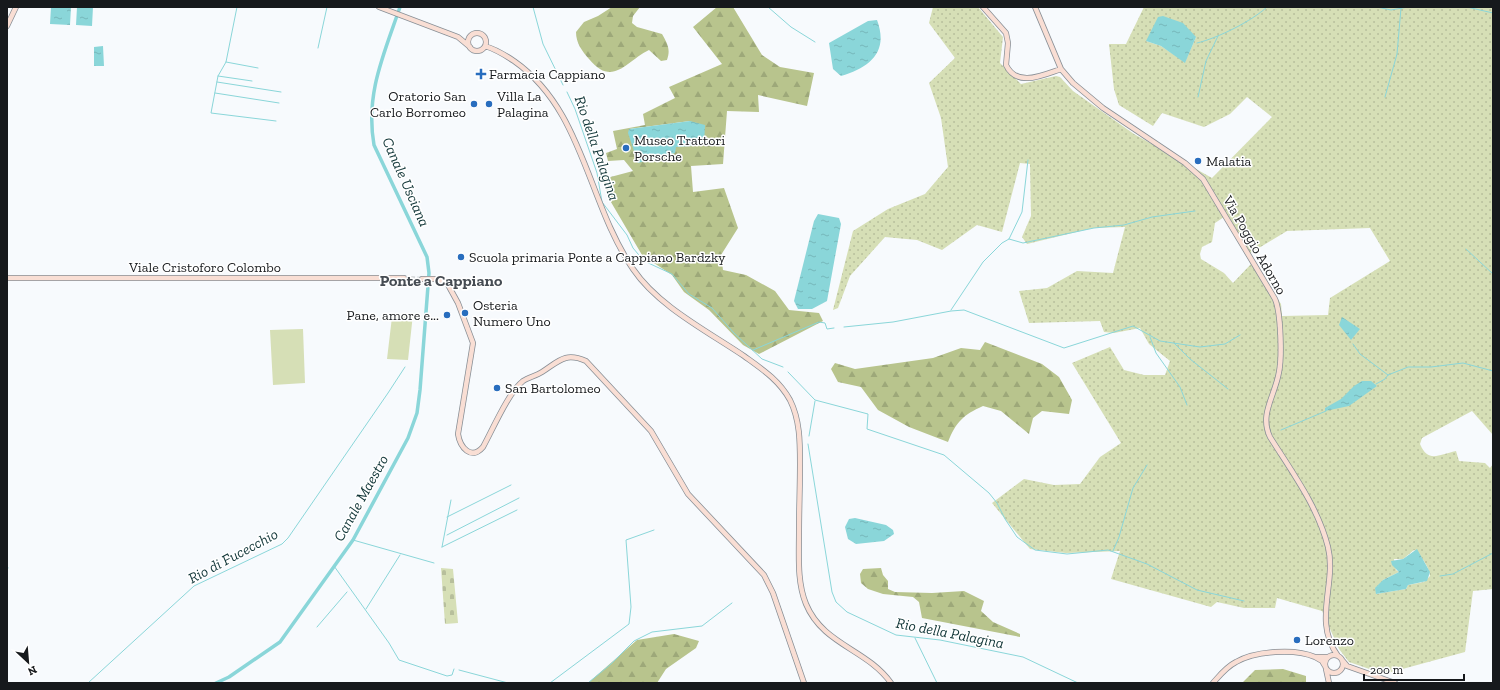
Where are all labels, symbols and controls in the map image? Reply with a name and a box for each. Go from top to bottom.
place label: Farmacia Cappiano [489,66,606,83]
marker: Farmacia Cappiano [476,69,486,79]
place label: Oratorio San Carlo Borromeo [370,88,466,121]
place label: Villa La Palagina [496,88,549,121]
water label: Rio della Palagina [571,93,623,203]
marker: Oratorio San Carlo Borromeo [469,99,479,109]
marker: Villa La Palagina [484,99,494,109]
place label: Museo Trattori Porsche [634,132,725,165]
water label: Canale Usciana [378,135,434,229]
marker: Museo Trattori Porsche [621,143,631,153]
place label: Malatia [1206,153,1252,170]
marker: Malatia [1193,156,1203,166]
street label: Via Poggio Adorno [1219,192,1290,298]
place label: Scuola primaria Ponte a Cappiano Bardzky [469,249,726,266]
marker: Scuola primaria Ponte a Cappiano Bardzky [456,252,466,262]
street label: Viale Cristoforo Colombo [128,259,281,276]
district label: Ponte a Cappiano [380,271,503,290]
place label: Osteria Numero Uno [473,297,551,330]
place label: Pane, amore e... [347,307,439,324]
marker: Osteria Numero Uno [460,308,470,318]
marker: Pane, amore e... [442,310,452,320]
place label: San Bartolomeo [505,380,601,397]
marker: San Bartolomeo [492,383,502,393]
water label: Canale Maestro [330,452,392,544]
water label: Rio di Fucecchio [185,525,281,587]
water label: Rio della Palagina [895,614,1005,652]
place label: Lorenzo [1305,632,1354,649]
marker: Lorenzo [1292,635,1302,645]
north arrow [8,642,48,682]
scale bar [1364,656,1464,682]
text: N [25,663,39,678]
text: 200 m [1370,663,1404,677]

